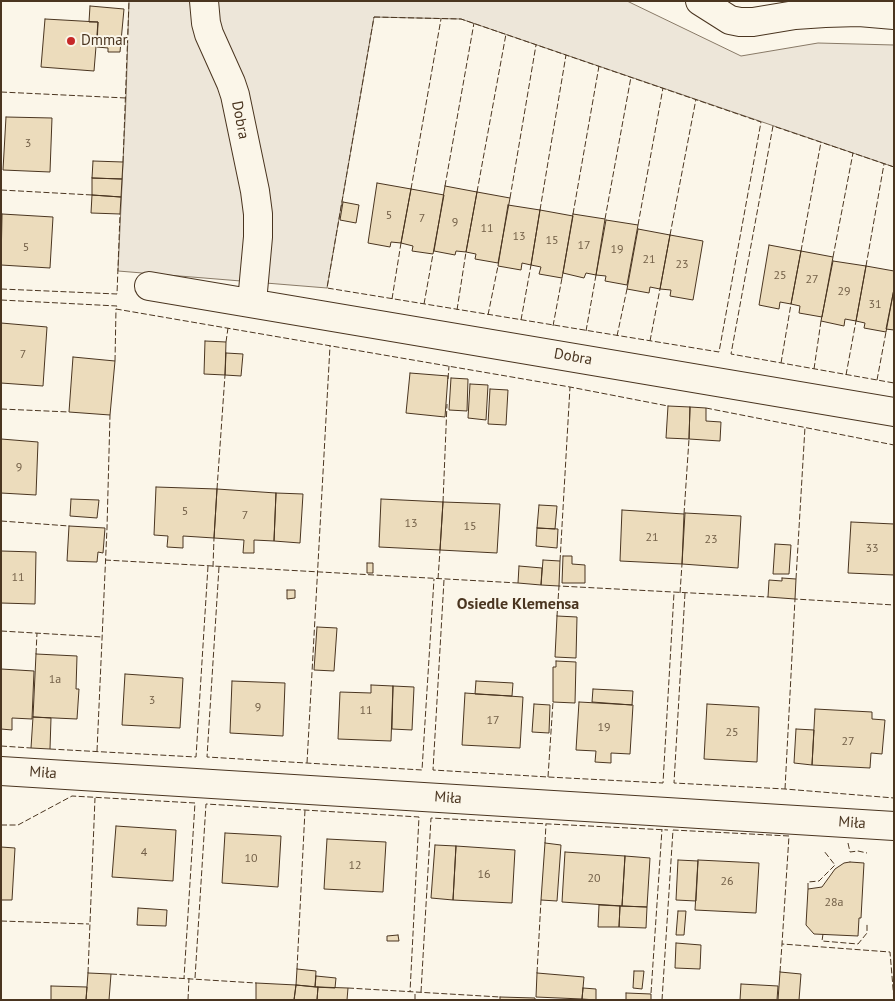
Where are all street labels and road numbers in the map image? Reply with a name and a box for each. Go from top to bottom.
street label: Dobra [227,99,253,141]
street label: Dobra [552,345,594,369]
street label: Miła [29,763,57,783]
street label: Miła [434,788,462,808]
street label: Miła [838,813,866,833]

